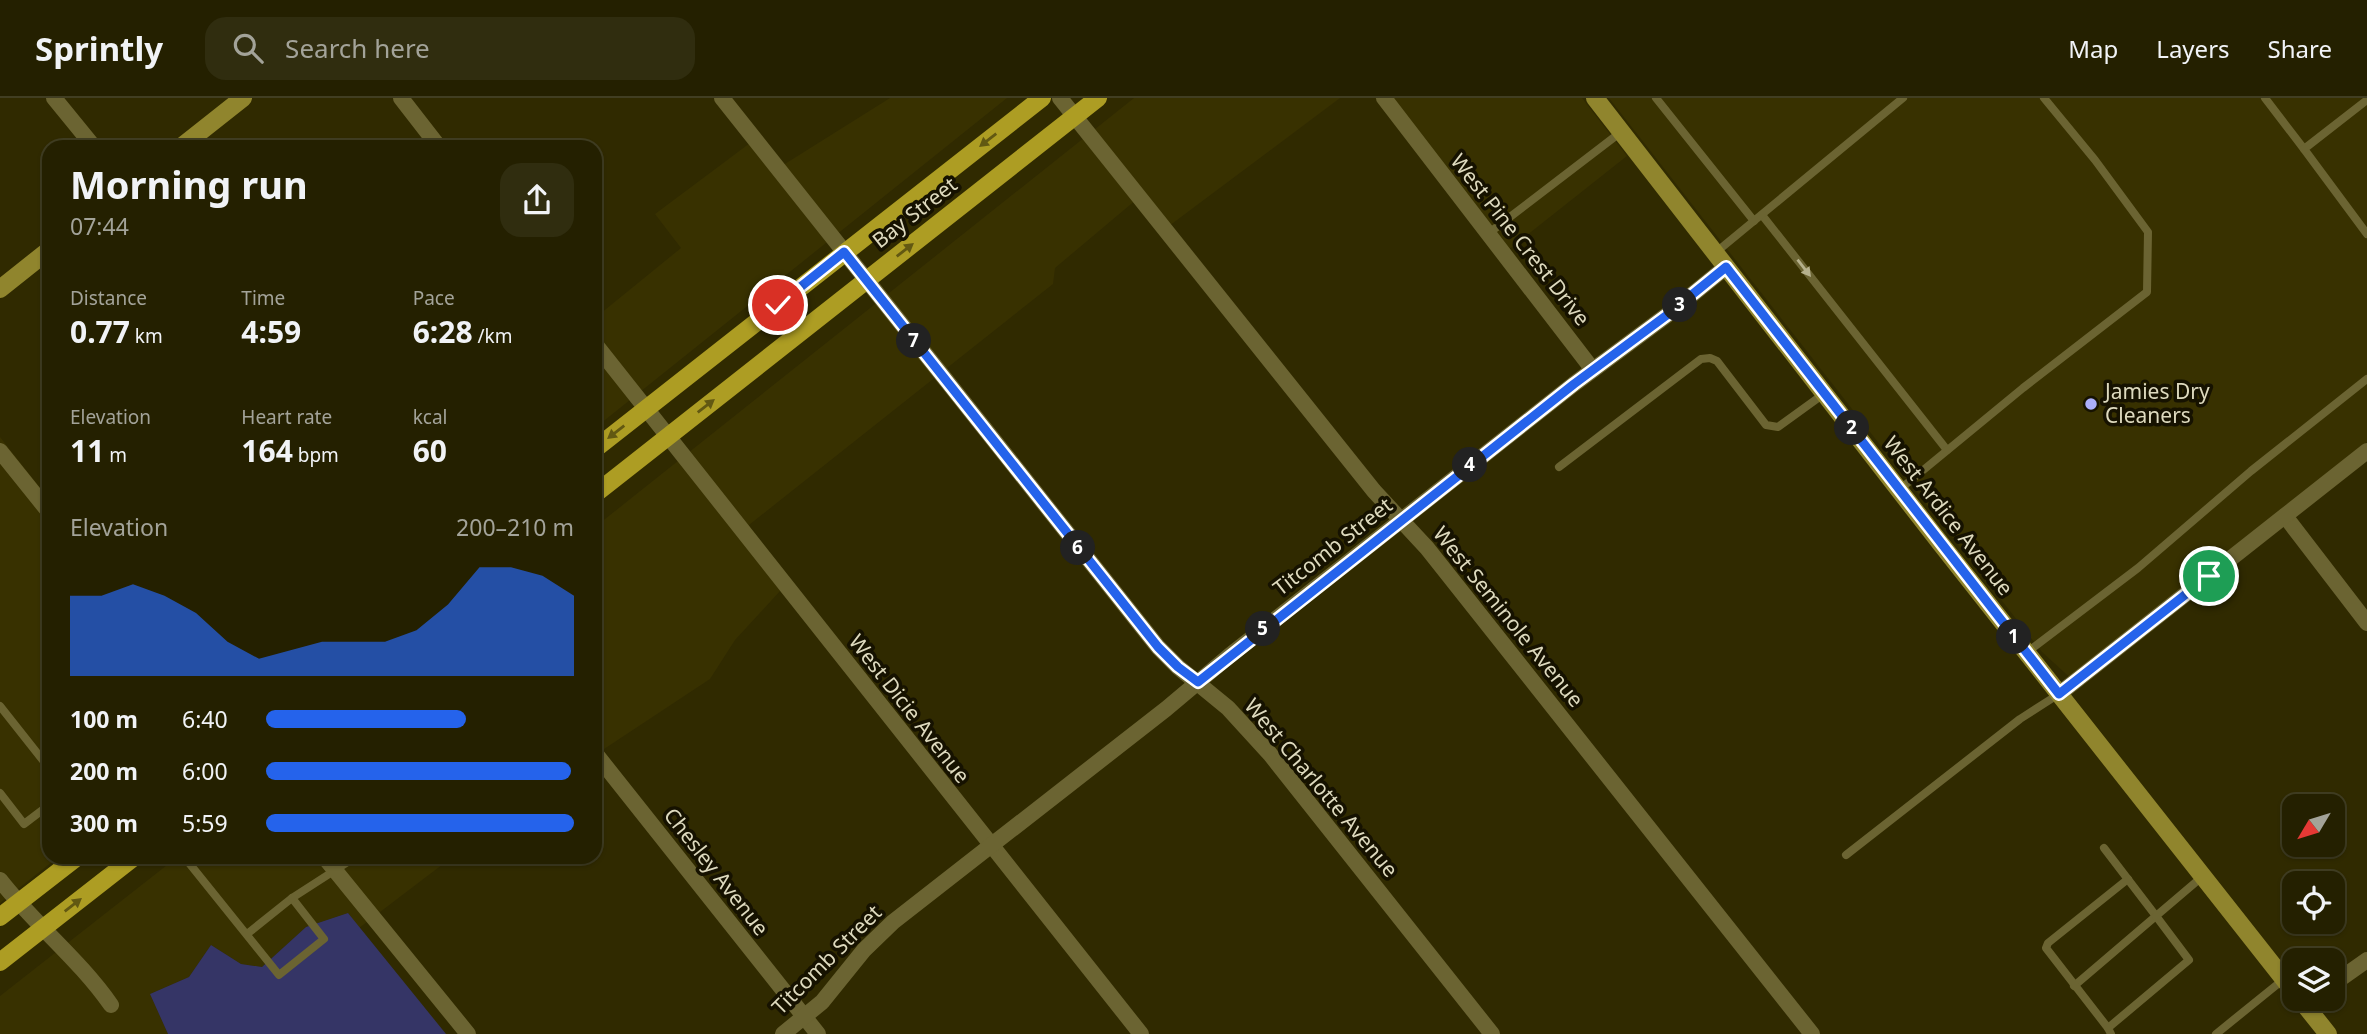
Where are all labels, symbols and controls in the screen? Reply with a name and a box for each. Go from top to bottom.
search box [205,17,695,80]
text: Sprintly [35,26,163,71]
icon: search [229,29,267,67]
text: Search here [285,30,430,66]
text: Map [2068,32,2118,65]
text: Layers [2156,32,2230,65]
text: Share [2268,32,2332,65]
one-way arrow [979,132,997,147]
street label: West Pine Crest Drive [1445,148,1597,331]
text: Morning run [70,158,308,210]
button: share [500,163,574,237]
street label: Bay Street [866,170,963,254]
text: 07:44 [70,210,129,242]
one-way arrow [895,243,913,258]
one-way arrow [1796,259,1811,277]
pin [748,275,808,335]
text: Distance [70,285,147,311]
text: Time [241,285,285,311]
text: Pace [413,285,455,311]
icon: check [759,286,797,324]
pin: 3 [1662,288,1698,322]
text: 3 [1674,291,1685,317]
text: 0.77 [70,311,130,352]
text: 4:59 [241,311,301,352]
text: 6:28 [413,311,473,352]
text: km [130,323,163,349]
text: /km [473,323,513,349]
pin: 7 [897,324,932,358]
text: 7 [908,327,919,353]
place label: Jamies Dry Cleaners [2103,377,2210,429]
marker: Jamies Dry Cleaners [2083,396,2099,412]
one-way arrow [697,399,715,414]
text: Elevation [70,404,151,430]
text: Heart rate [241,404,332,430]
text: kcal [413,404,447,430]
pin: 2 [1834,410,1870,446]
text: 2 [1846,414,1857,440]
one-way arrow [608,424,626,439]
text: 11 [70,430,104,471]
text: 164 [241,430,293,471]
text: 60 [413,430,447,471]
street label: West Ardice Avenue [1878,430,2020,601]
text: m [104,442,127,468]
text: bpm [293,442,339,468]
pin: 4 [1452,448,1488,482]
text: 4 [1464,451,1475,477]
street label: Titcomb Street [1267,491,1398,602]
text: Elevation [70,511,168,543]
text: 200–210 m [456,511,574,543]
street label: West Seminole Avenue [1427,520,1590,712]
pin: 6 [1060,531,1096,566]
text: 6 [1072,534,1083,560]
pin [2179,546,2239,606]
icon: arrive [2190,557,2228,595]
pin: 5 [1246,612,1280,646]
text: 5 [1257,615,1268,641]
pin: 1 [1996,620,2032,654]
text: 1 [2008,623,2019,649]
street label: West Dicie Avenue [843,628,977,788]
street label: West Charlotte Avenue [1239,692,1405,883]
text: 100 m [70,703,138,735]
text: 6:40 [182,703,228,735]
text: 200 m [70,755,138,787]
text: 6:00 [182,755,228,787]
north arrow [2282,794,2345,858]
map controls [2282,794,2345,1011]
street label: Chesley Avenue [658,802,776,941]
text: 300 m [70,807,138,839]
text: 5:59 [182,807,228,839]
button: locate [2282,871,2345,934]
one-way arrow [63,897,81,912]
street label: Titcomb Street [765,898,887,1020]
button: layers [2282,948,2345,1011]

